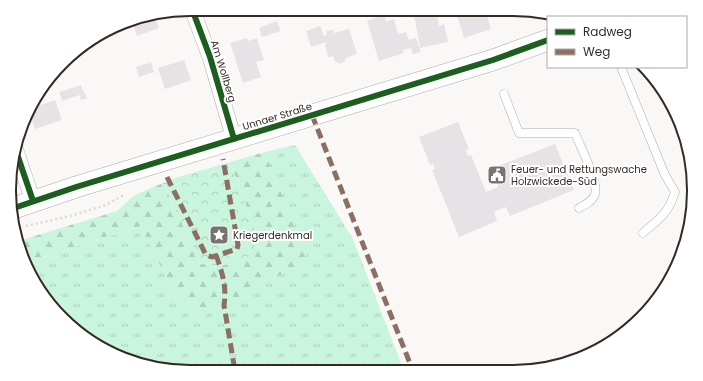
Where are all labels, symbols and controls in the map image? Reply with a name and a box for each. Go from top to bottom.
legend [547,16,687,68]
text: Radweg [583,23,632,40]
street label: Am Wollberg [207,38,240,104]
text: Weg [583,43,610,60]
street label: Unnaer Straße [241,99,314,134]
place label: Feuer- und Rettungswache Holzwickede-Süd [511,162,647,189]
public building icon: Feuer- und Rettungswache Holzwickede-Süd [486,164,508,186]
place icon: Kriegerdenkmal [208,224,230,246]
place label: Kriegerdenkmal [233,228,312,243]

